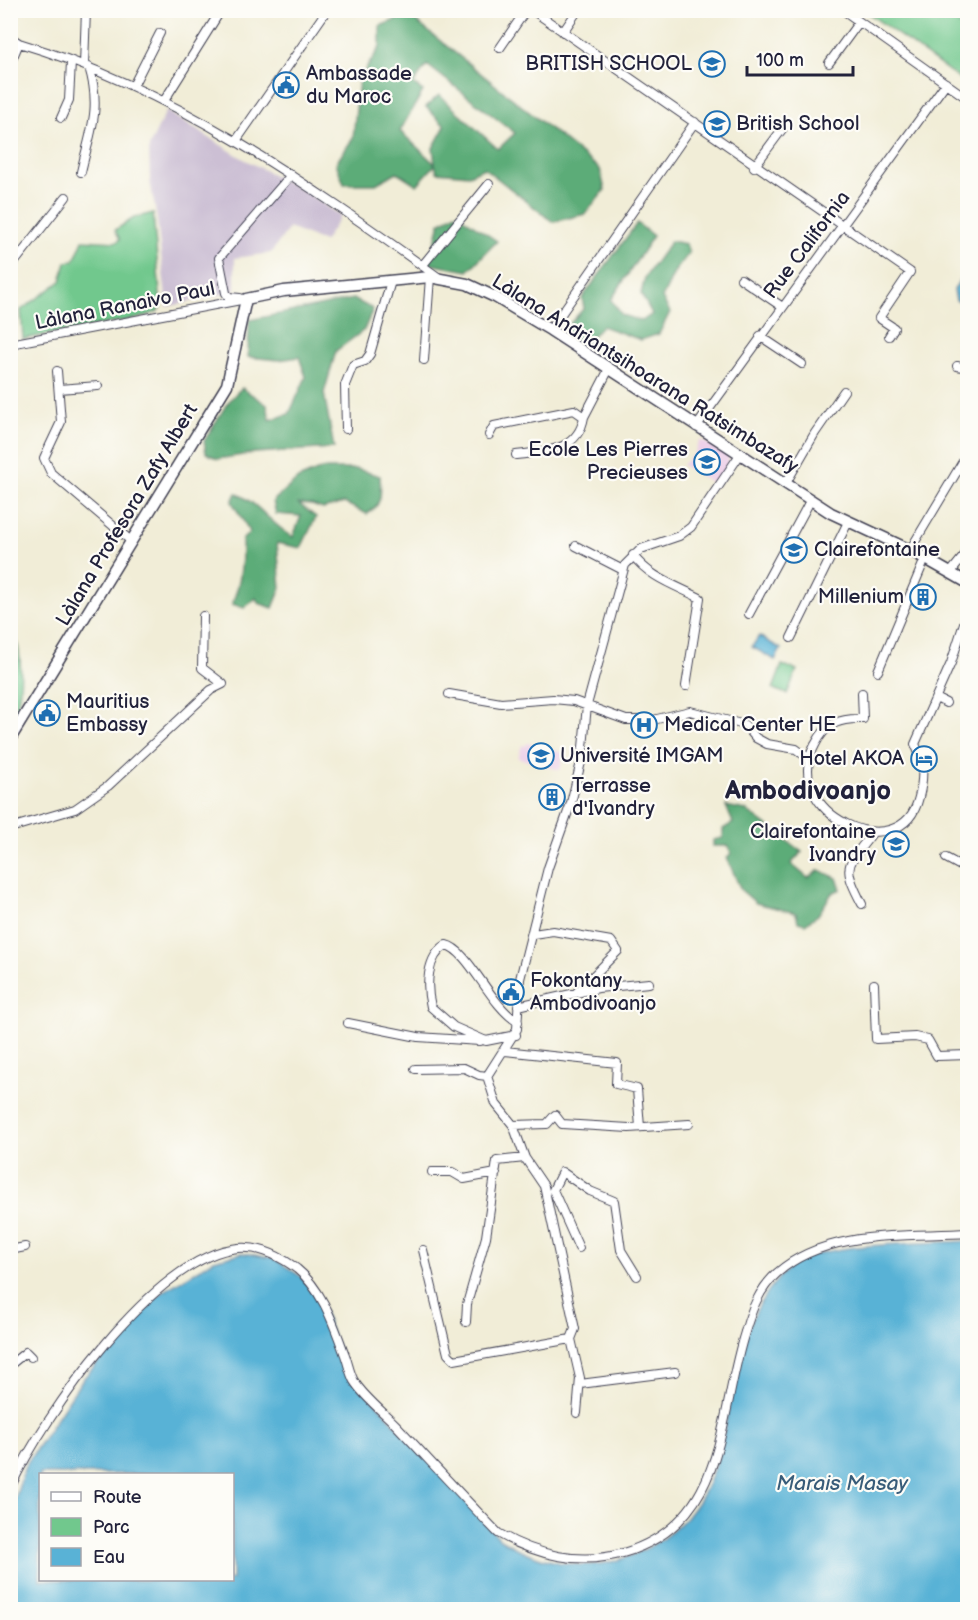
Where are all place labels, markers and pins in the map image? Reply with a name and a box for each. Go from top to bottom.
school or university icon: BRITISH SCHOOL [697,49,727,79]
place label: BRITISH SCHOOL [525,52,692,76]
place label: Ambassade du Maroc [306,62,412,109]
public building icon: Ambassade du Maroc [271,70,301,100]
school or university icon: British School [702,109,732,139]
place label: British School [736,112,859,136]
place label: Ecole Les Pierres Precieuses [528,438,688,485]
school or university icon: Ecole Les Pierres Precieuses [692,447,722,477]
school or university icon: Clairefontaine [779,535,809,565]
place label: Clairefontaine [814,538,940,562]
building icon: Millenium [908,582,938,612]
place label: Millenium [818,585,904,609]
place label: Mauritius Embassy [66,690,150,737]
public building icon: Mauritius Embassy [32,698,62,728]
hospital icon: Medical Center HE [629,710,659,740]
place label: Medical Center HE [664,713,836,737]
school or university icon: Université IMGAM [526,741,556,771]
place label: Université IMGAM [560,744,724,768]
hotel icon: Hotel AKOA [909,744,939,774]
place label: Hotel AKOA [799,747,905,771]
place label: Terrasse d'Ivandry [572,774,655,821]
building icon: Terrasse d'Ivandry [537,782,567,812]
place label: Clairefontaine Ivandry [750,820,876,867]
school or university icon: Clairefontaine Ivandry [881,829,911,859]
place label: Fokontany Ambodivoanjo [530,969,656,1016]
public building icon: Fokontany Ambodivoanjo [496,977,526,1007]

